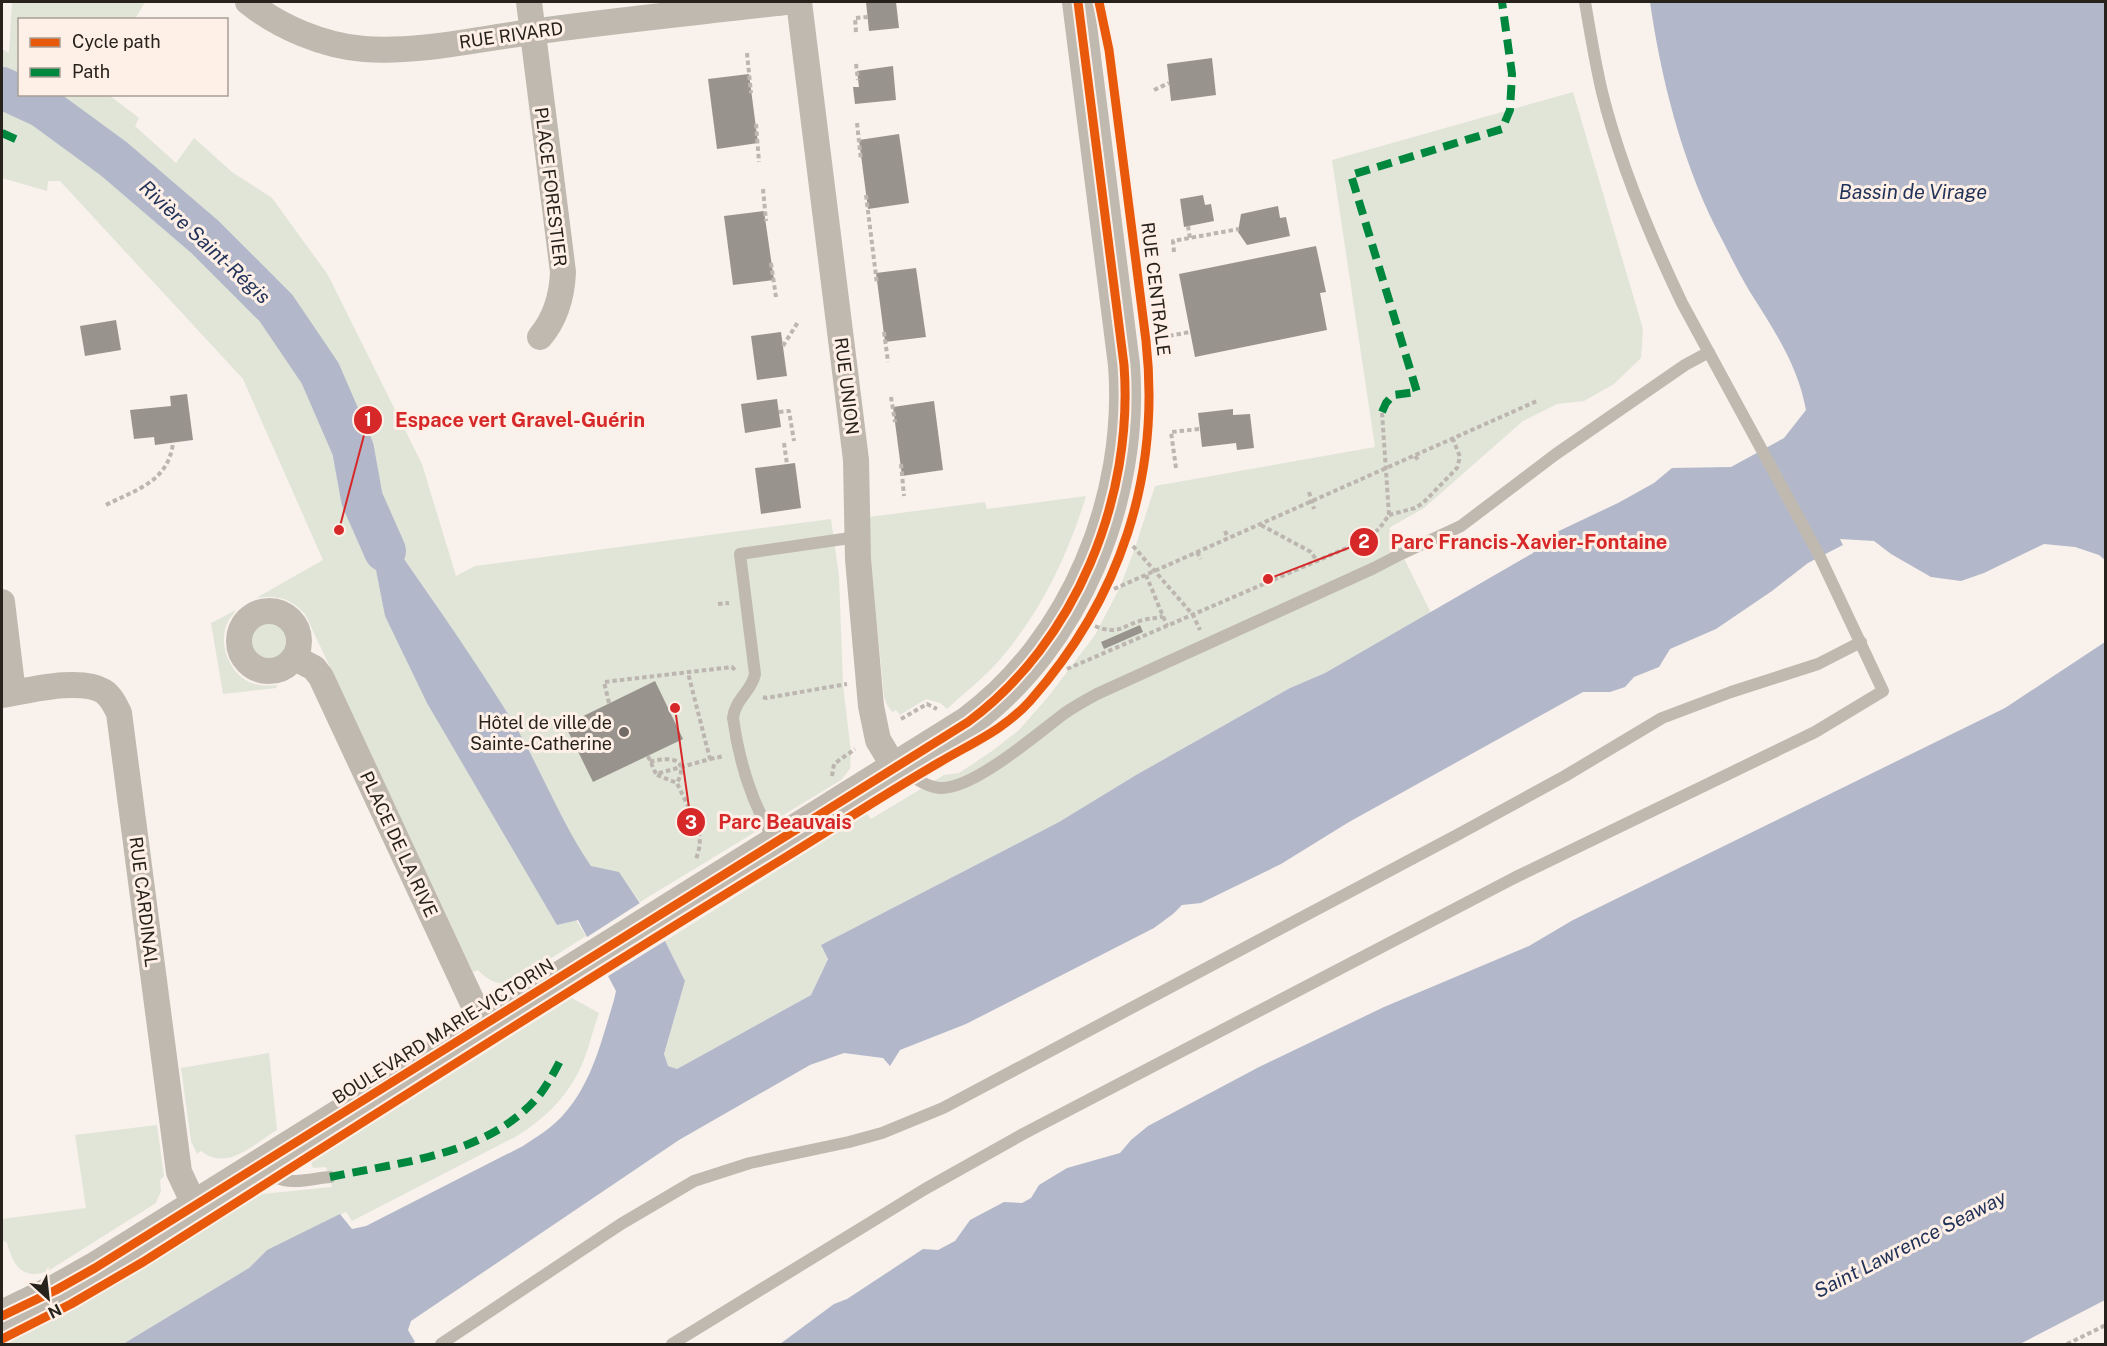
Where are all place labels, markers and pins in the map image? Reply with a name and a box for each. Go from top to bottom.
callout: Espace vert Gravel-Guérin [353,401,658,439]
callout: Parc Francis-Xavier-Fontaine [1349,523,1679,561]
place label: Hôtel de ville de Sainte-Catherine [470,712,612,754]
marker: Hôtel de ville de Sainte-Catherine [617,725,631,739]
callout: Parc Beauvais [676,803,864,841]

